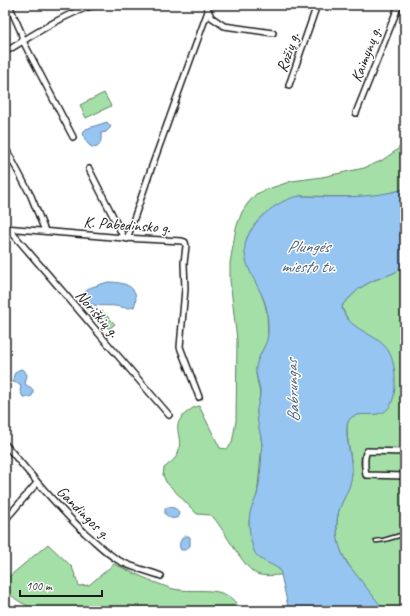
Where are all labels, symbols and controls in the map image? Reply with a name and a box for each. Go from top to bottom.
street label: Kaimynų g. [346,23,386,85]
street label: Rožių g. [272,29,304,75]
street label: K. Pabedinsko g. [83,212,172,238]
water label: Plungės miesto tv. [281,236,336,277]
street label: Noriškių g. [71,286,124,342]
water label: Babrungas [281,356,304,423]
street label: Gandingos g. [52,482,115,544]
scale bar [20,572,102,598]
text: 100 m [26,578,53,594]

